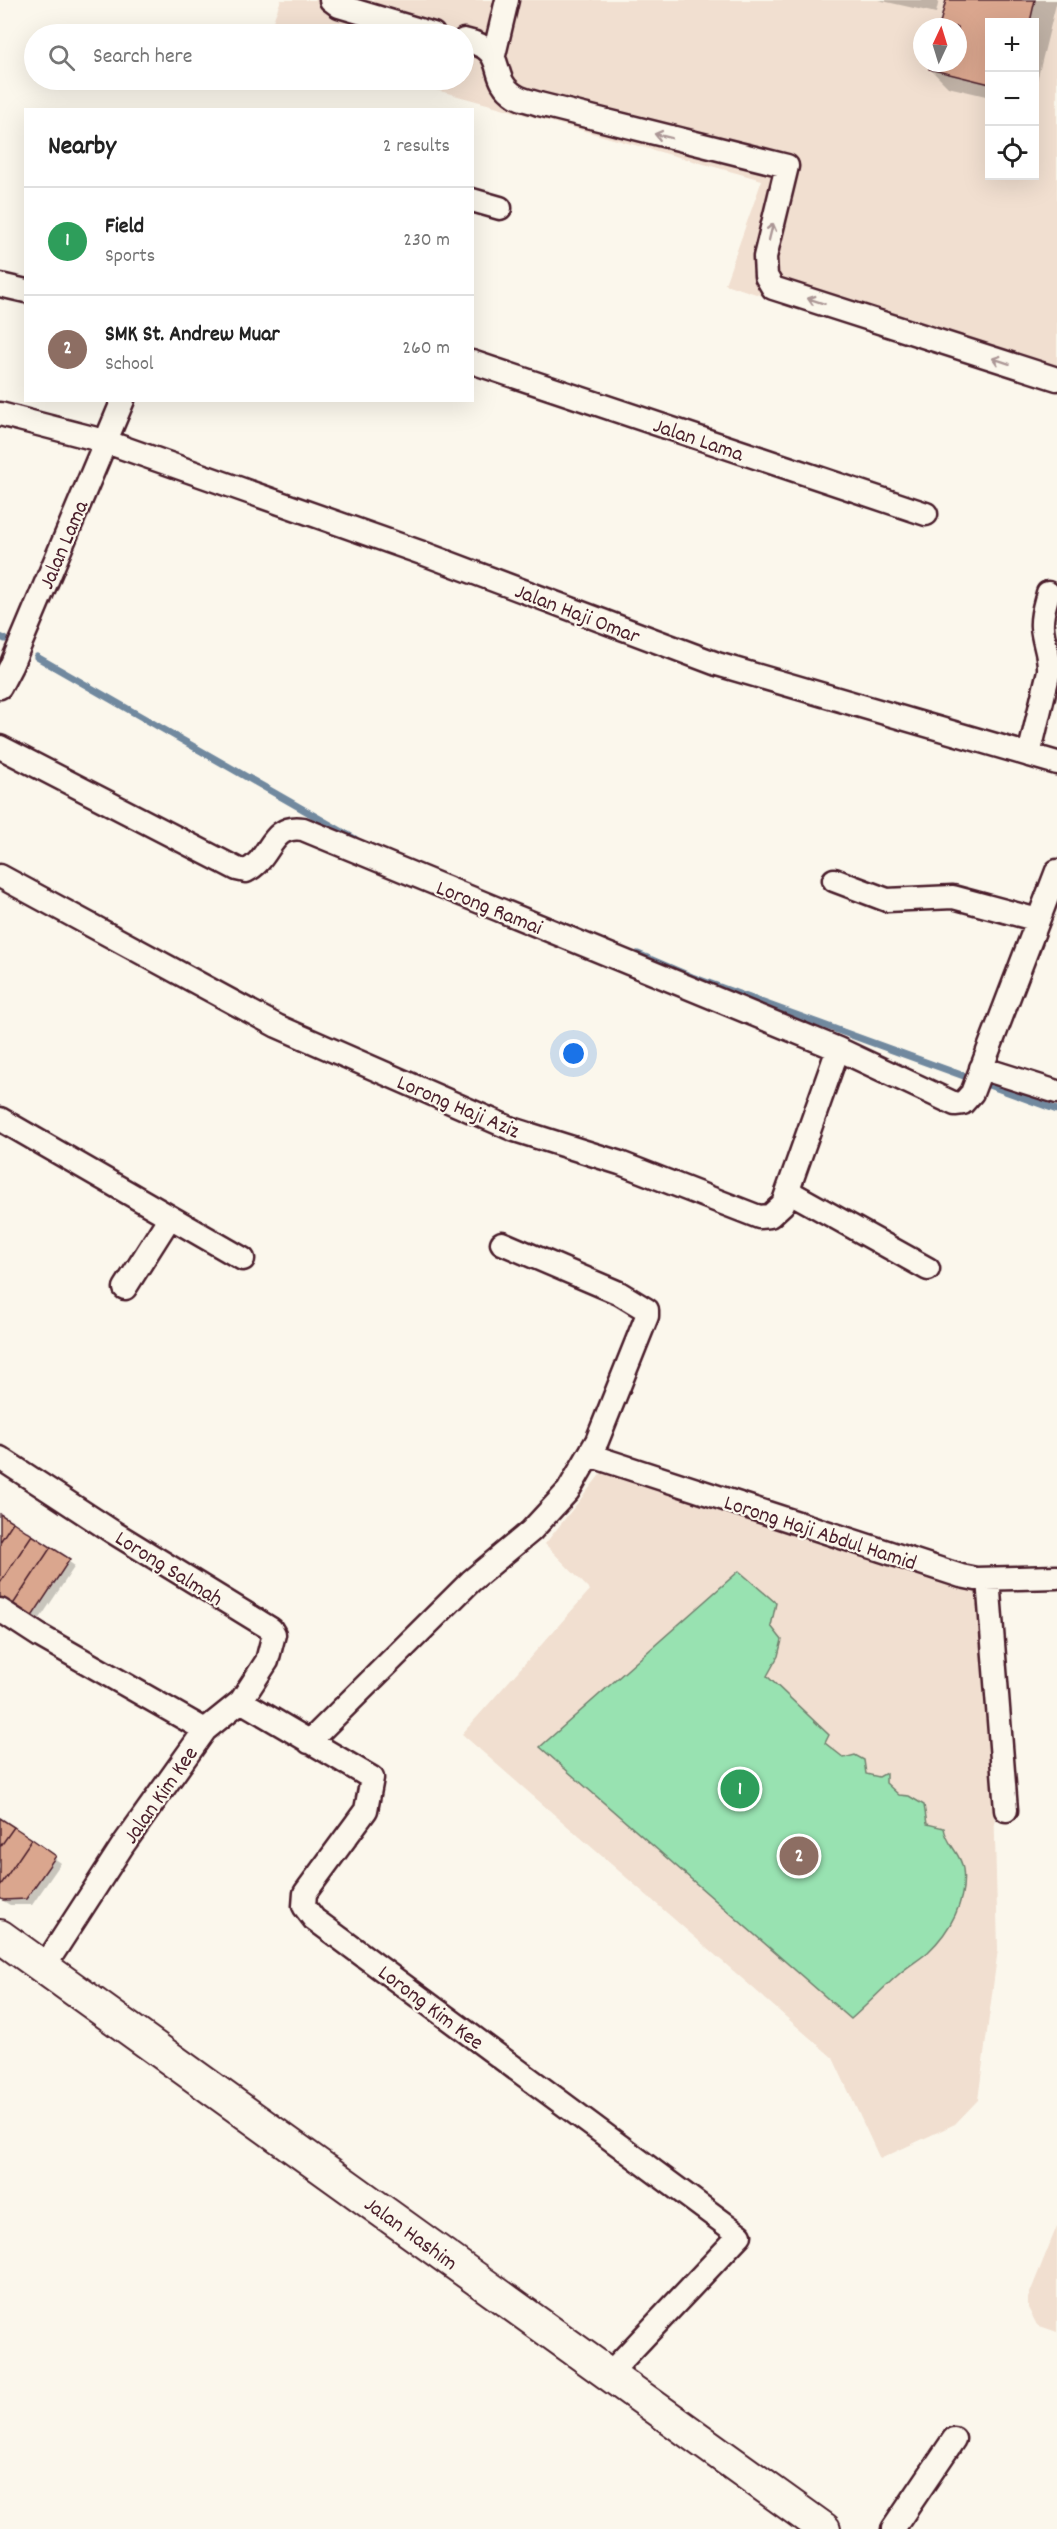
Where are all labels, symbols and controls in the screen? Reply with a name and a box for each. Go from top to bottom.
north arrow [913,18,967,72]
map controls [985,18,1039,180]
button: + [985,18,1039,72]
search box [24,24,474,90]
icon: search [45,41,78,74]
text: Search here [93,42,192,73]
button: − [985,72,1039,126]
button: locate [985,126,1039,180]
text: Nearby [48,129,116,166]
one-way arrow [654,129,673,141]
text: 2 results [383,133,450,161]
text: Field [105,212,144,243]
one-way arrow [766,223,777,242]
text: 1 [65,227,70,255]
text: 230 m [403,227,450,255]
text: Sports [105,243,155,271]
one-way arrow [807,295,826,306]
text: SMK St. Andrew Muar [105,320,280,351]
text: 2 [63,335,72,363]
text: 260 m [402,335,450,363]
text: School [105,351,154,379]
one-way arrow [992,355,1011,366]
street label: Jalan Lama [648,411,748,471]
street label: Jalan Lama [33,496,98,595]
street label: Jalan Haji Omar [510,577,645,654]
street label: Lorong Ramai [431,874,546,945]
your location [559,1039,588,1068]
street label: Lorong Haji Aziz [391,1068,524,1148]
street label: Lorong Haji Abdul Hamid [720,1489,920,1580]
street label: Lorong Salmah [108,1524,228,1616]
street label: Jalan Kim Kee [117,1741,207,1851]
pin: 1 [720,1766,760,1812]
pin: 2 [780,1834,818,1878]
street label: Lorong Kim Kee [370,1959,489,2059]
street label: Jalan Hashim [357,2190,463,2279]

